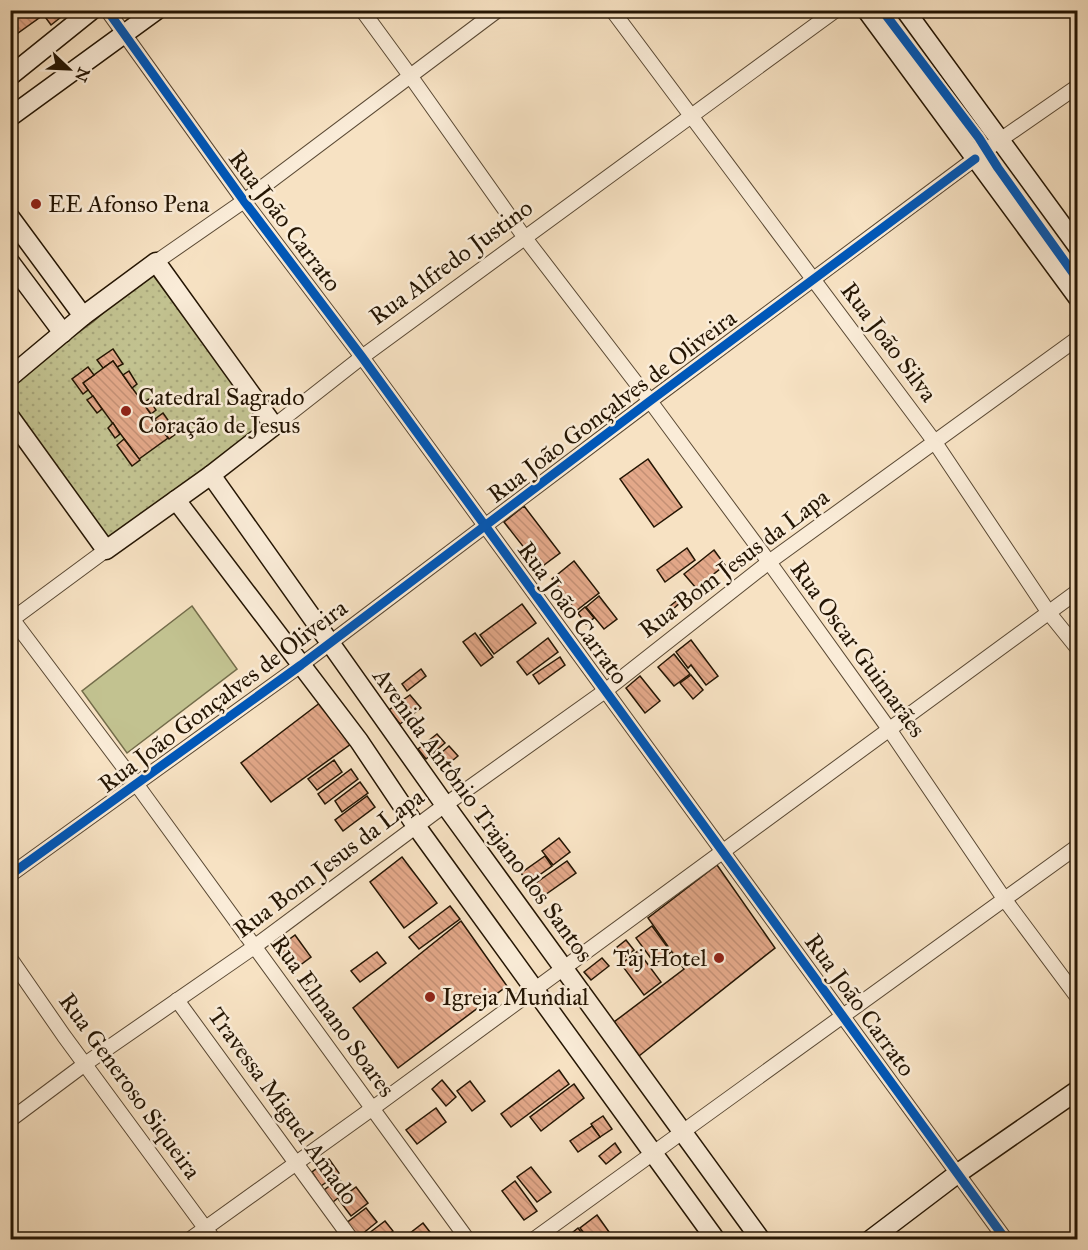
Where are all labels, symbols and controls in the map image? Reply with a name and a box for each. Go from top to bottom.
north arrow [39,39,99,99]
text: N [71,65,94,85]
street label: Rua João Carrato [222,144,348,298]
place label: EE Afonso Pena [48,189,210,219]
street label: Rua Alfredo Justino [363,193,539,331]
marker: EE Afonso Pena [29,197,43,211]
street label: Rua João Silva [834,276,944,408]
street label: Rua João Gonçalves de Oliveira [482,302,743,509]
place label: Catedral Sagrado Coração de Jesus [138,382,304,440]
marker: Catedral Sagrado Coração de Jesus [119,404,133,418]
street label: Rua Bom Jesus da Lapa [633,481,836,644]
street label: Rua João Carrato [511,536,635,690]
street label: Rua Oscar Guimarães [784,555,932,743]
street label: Rua João Gonçalves de Oliveira [93,592,354,799]
street label: Avenida Antônio Trajano dos Santos [366,661,600,968]
street label: Rua Bom Jesus da Lapa [228,781,431,944]
street label: Rua João Carrato [798,928,922,1082]
street label: Rua Elmano Soares [264,929,402,1103]
place label: Taj Hotel [613,943,707,973]
marker: Taj Hotel [712,951,726,965]
place label: Igreja Mundial [442,982,589,1012]
street label: Rua Generoso Siqueira [52,987,208,1186]
marker: Igreja Mundial [423,990,437,1004]
street label: Travessa Miguel Amado [201,1001,365,1211]

